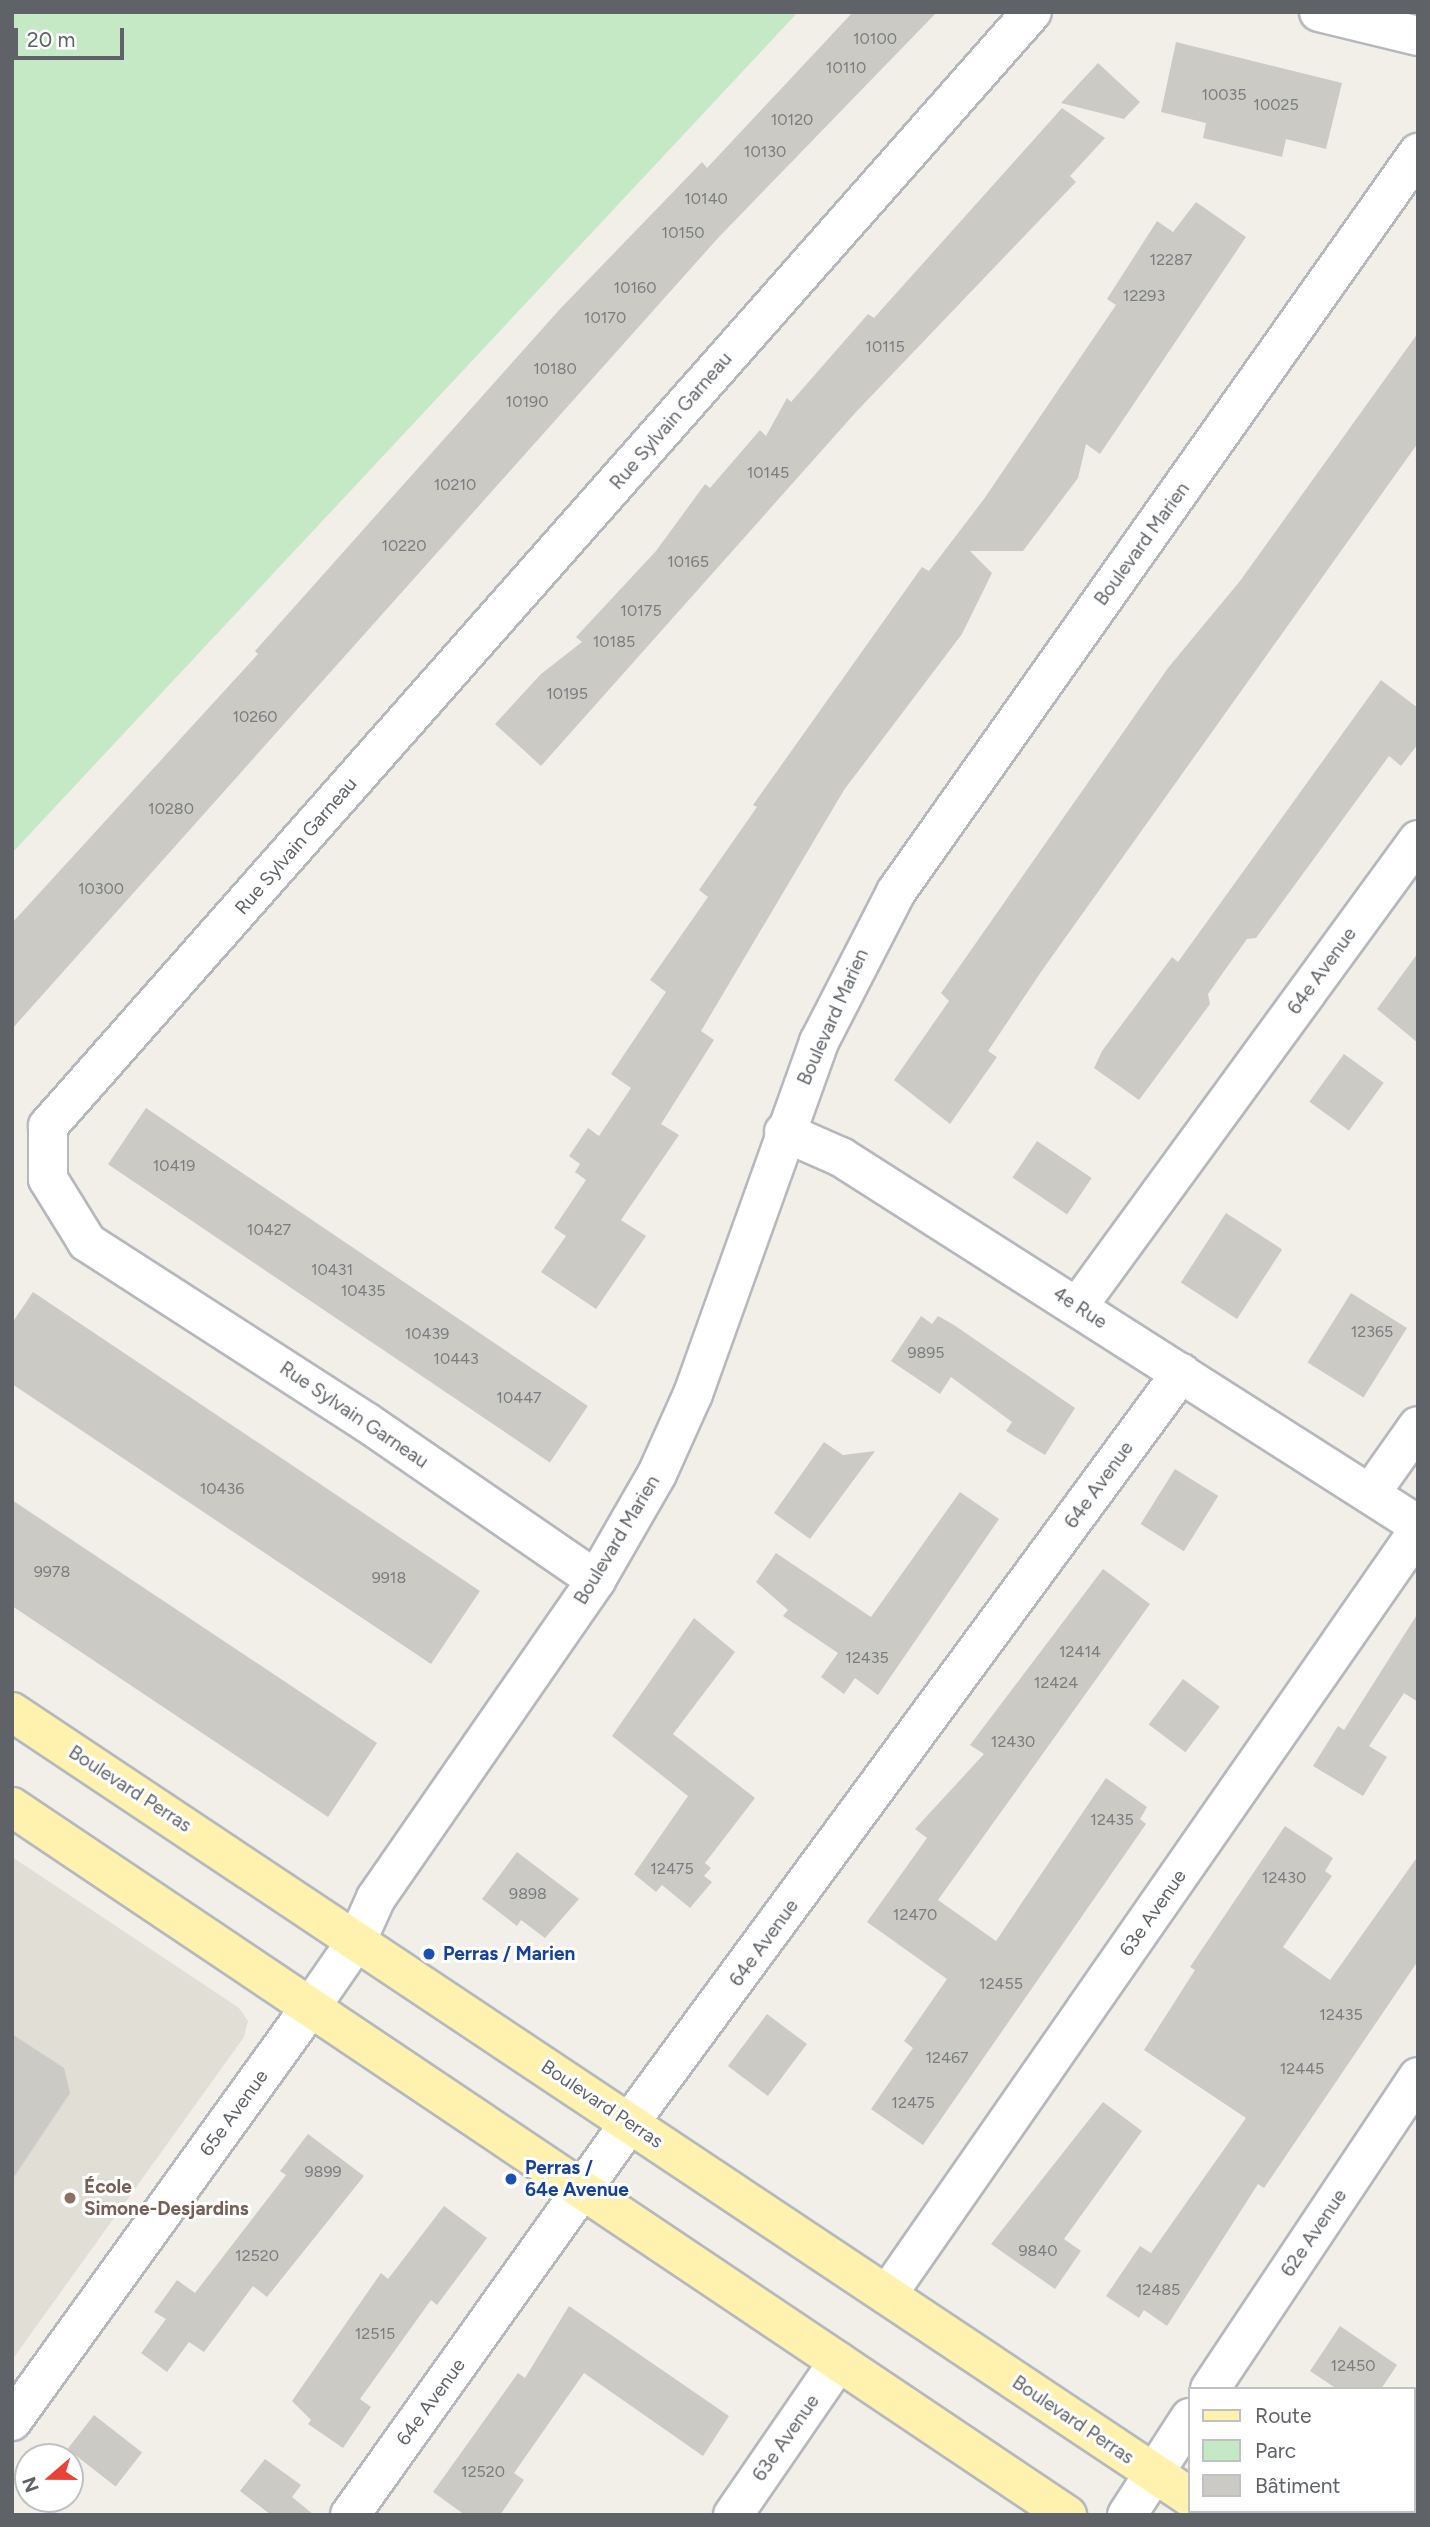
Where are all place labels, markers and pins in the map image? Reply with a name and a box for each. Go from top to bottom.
place label: Perras / Marien [443,1943,575,1965]
marker: Perras / Marien [421,1946,437,1962]
place label: Perras / 64e Avenue [525,2157,629,2201]
marker: Perras / 64e Avenue [503,2171,519,2187]
place label: École Simone-Desjardins [84,2176,249,2220]
marker: École Simone-Desjardins [62,2190,78,2206]

